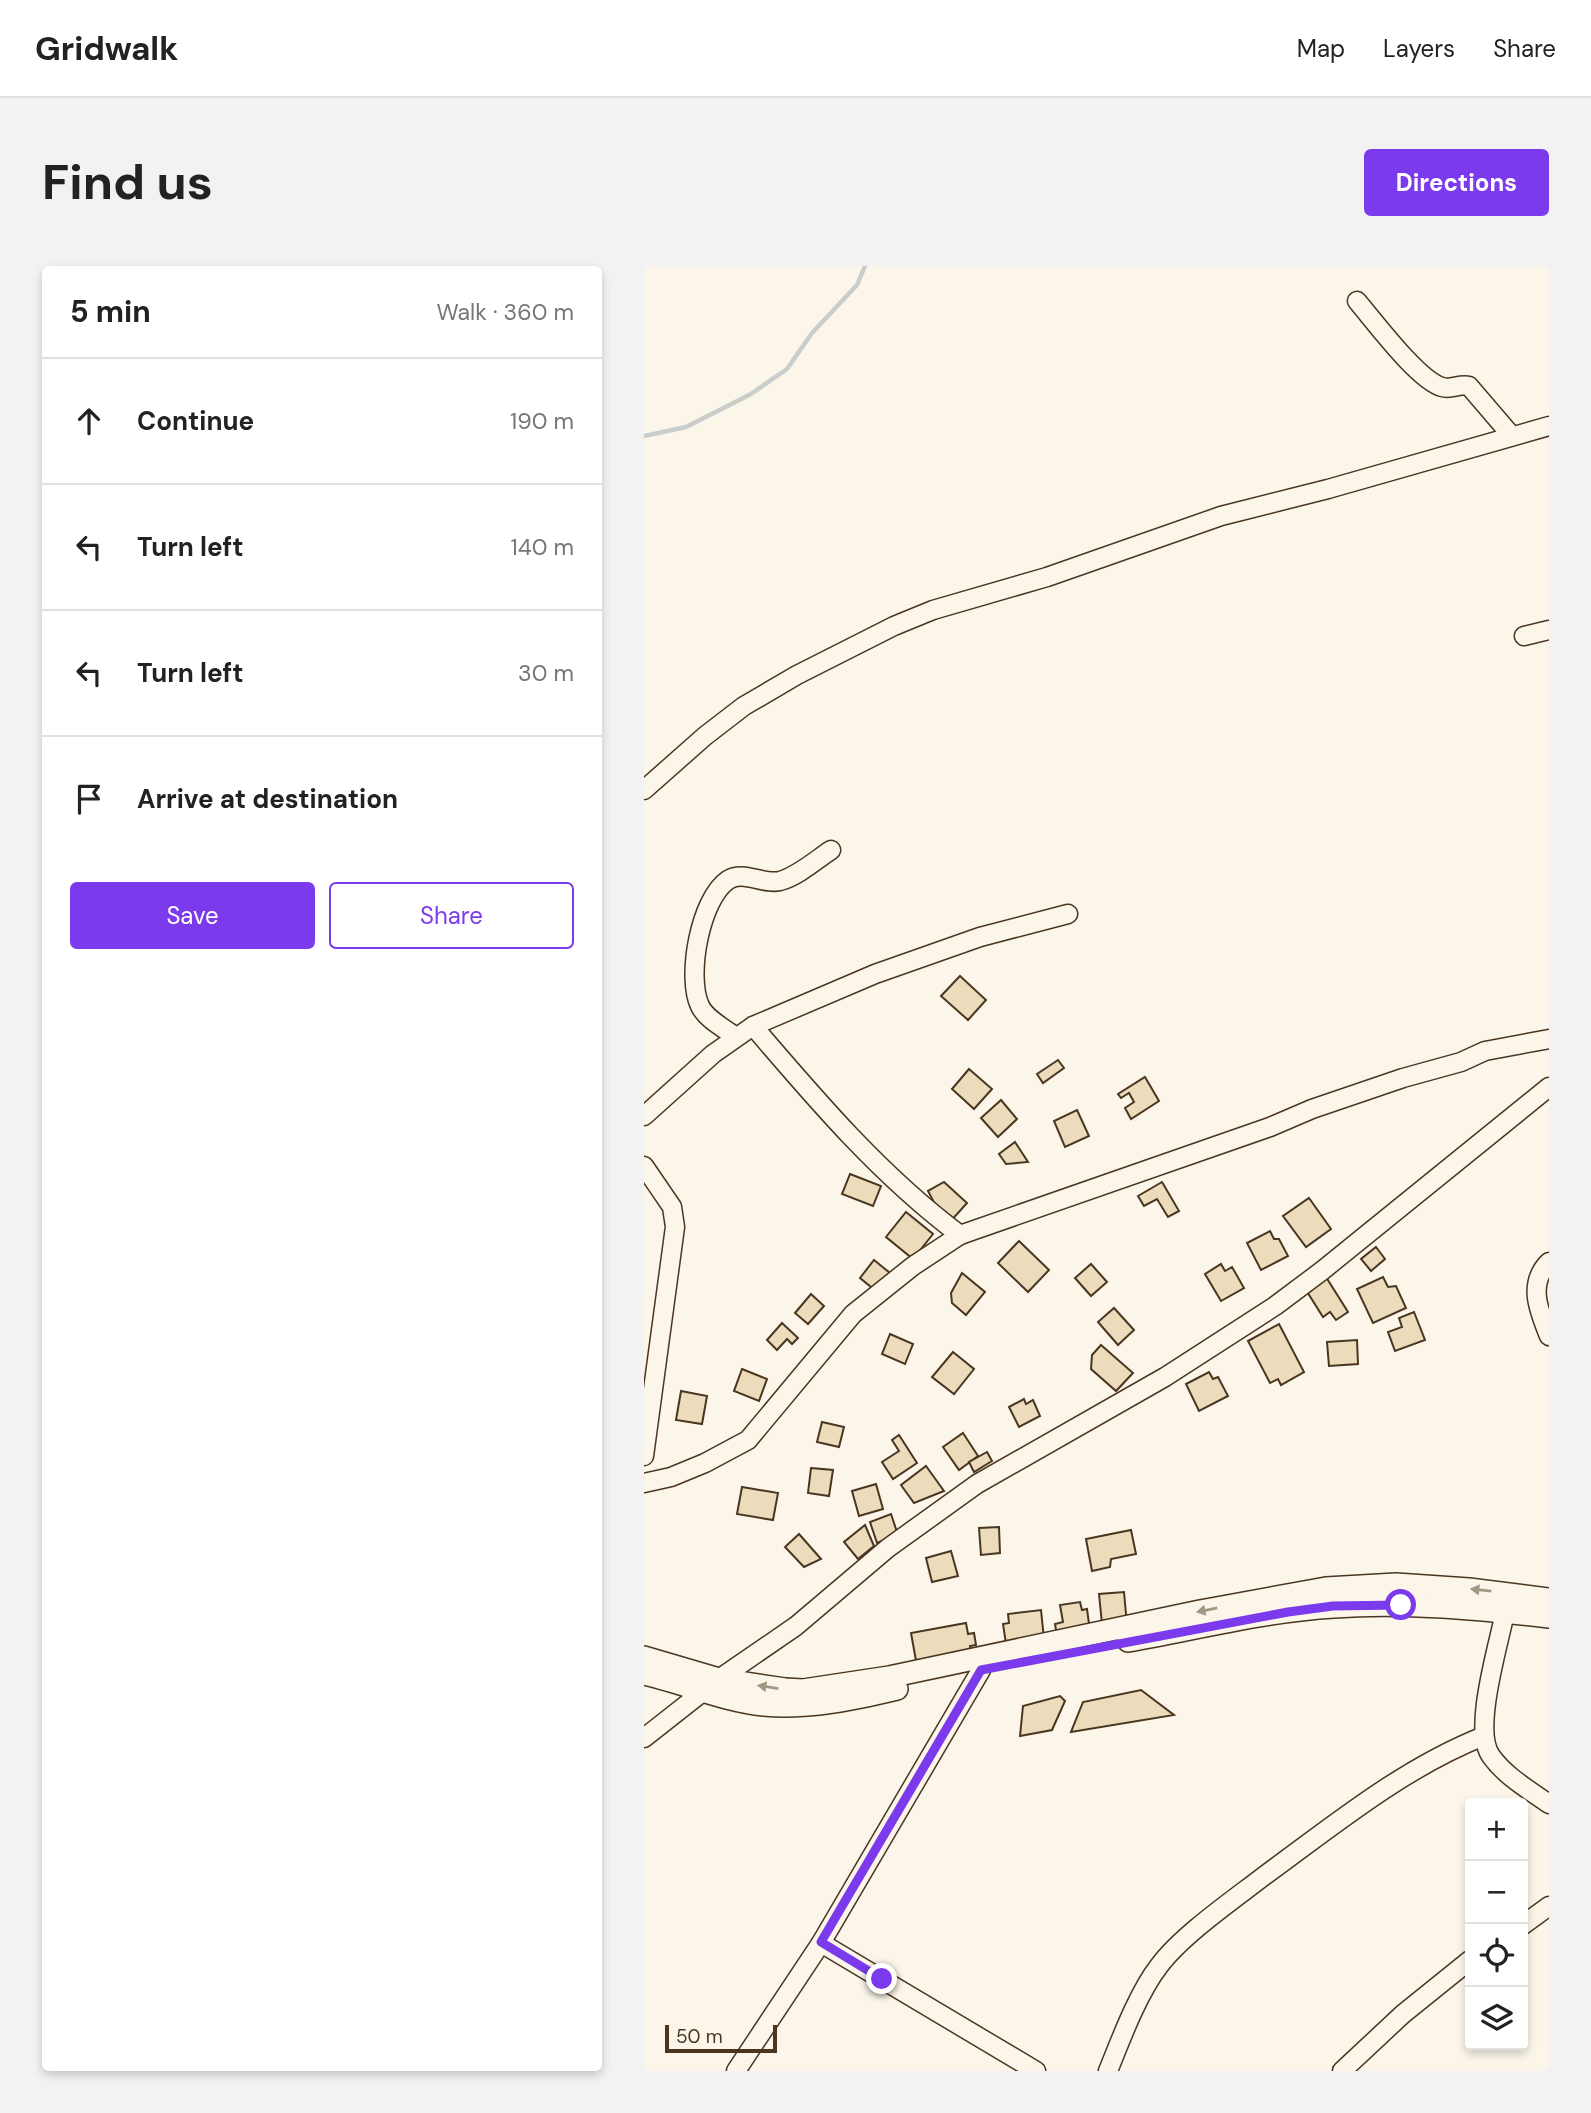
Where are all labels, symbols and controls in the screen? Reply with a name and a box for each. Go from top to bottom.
text: Gridwalk [35,27,178,70]
text: Map [1297,33,1345,64]
text: Layers [1383,33,1455,64]
text: Share [1493,33,1556,64]
button: Directions [1364,149,1549,216]
text: Find us [42,150,213,214]
text: 5 min [70,292,151,331]
text: Walk · 360 m [436,297,574,327]
icon: ahead [70,402,108,440]
text: Continue [137,404,254,438]
text: 190 m [510,406,574,436]
icon: left [70,528,108,566]
text: Turn left [137,530,244,564]
text: 140 m [511,532,574,562]
icon: left [70,654,108,692]
text: Turn left [137,656,244,690]
text: 30 m [518,658,574,688]
icon: arrive [70,780,108,818]
text: Arrive at destination [137,782,398,816]
button: Save [70,882,315,949]
button: Share [329,882,574,949]
one-way arrow [1470,1584,1492,1595]
route start [1385,1589,1416,1620]
one-way arrow [1196,1605,1218,1616]
one-way arrow [756,1681,778,1692]
map controls [1465,1798,1528,2050]
button: + [1465,1798,1528,1861]
button: − [1465,1861,1528,1924]
button: locate [1465,1924,1528,1987]
route end [866,1963,897,1994]
button: layers [1465,1987,1528,2050]
scale bar [665,2022,777,2054]
text: 50 m [676,2024,723,2049]

